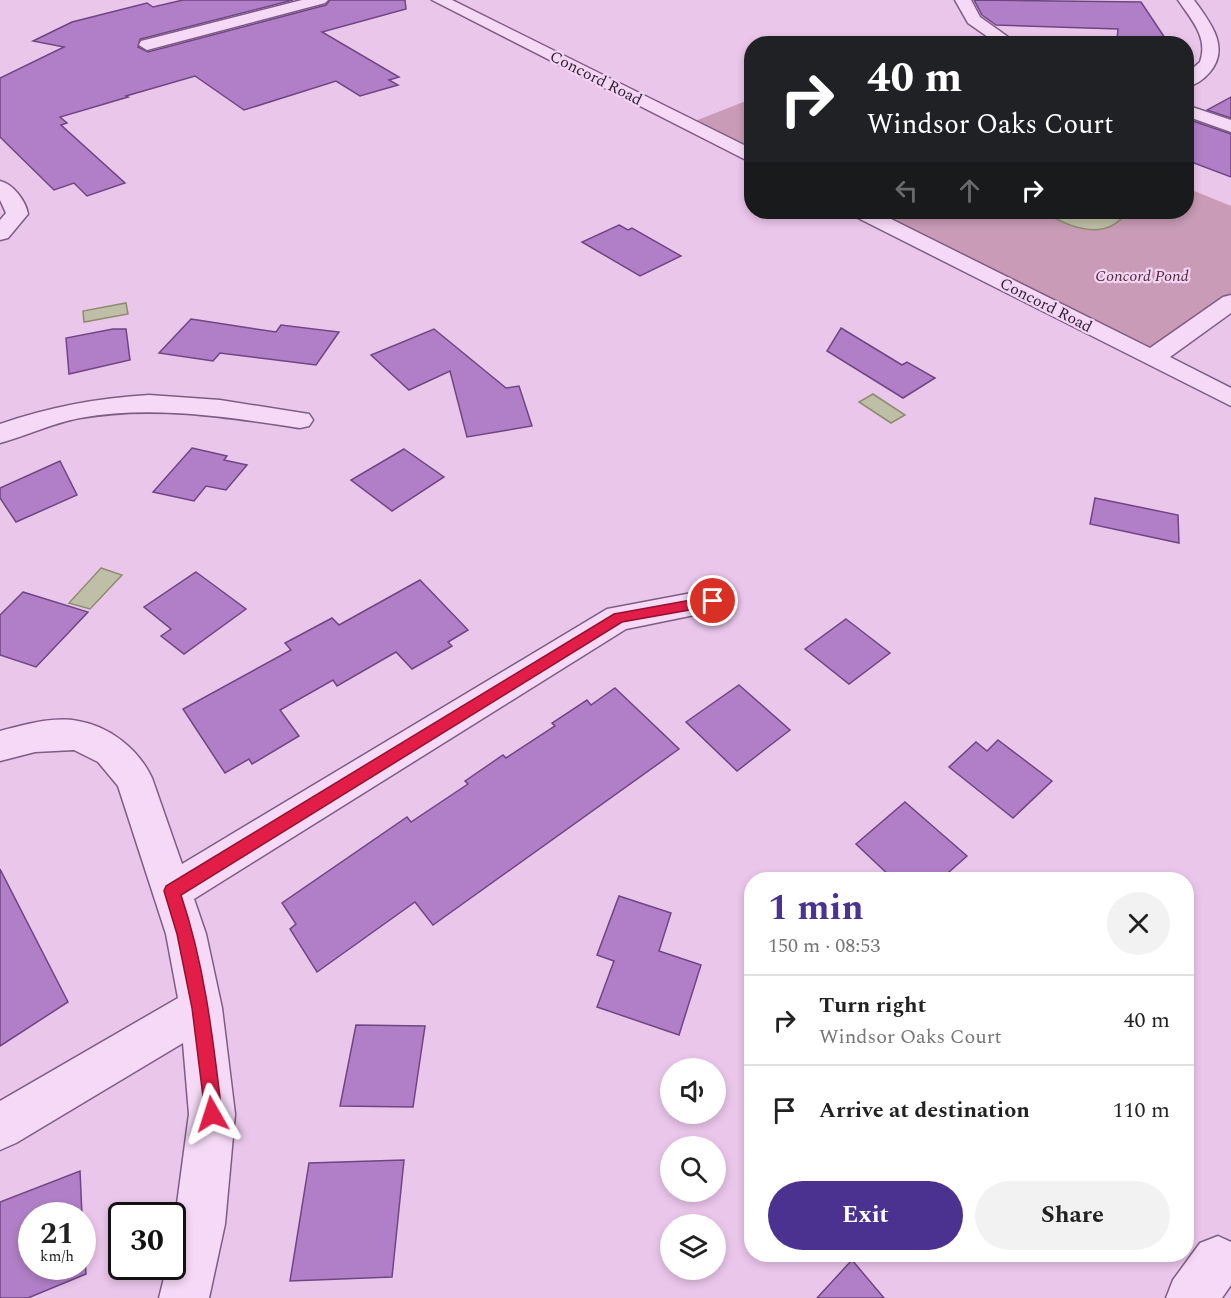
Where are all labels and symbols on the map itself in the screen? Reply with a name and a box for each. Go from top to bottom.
street label: Concord Road [545,44,647,112]
park label: Concord Pond [1095,264,1189,288]
street label: Concord Road [995,271,1097,339]
pin [687,575,738,626]
position arrow [180,1082,244,1146]
speed limit sign: 30 [108,1202,186,1280]

